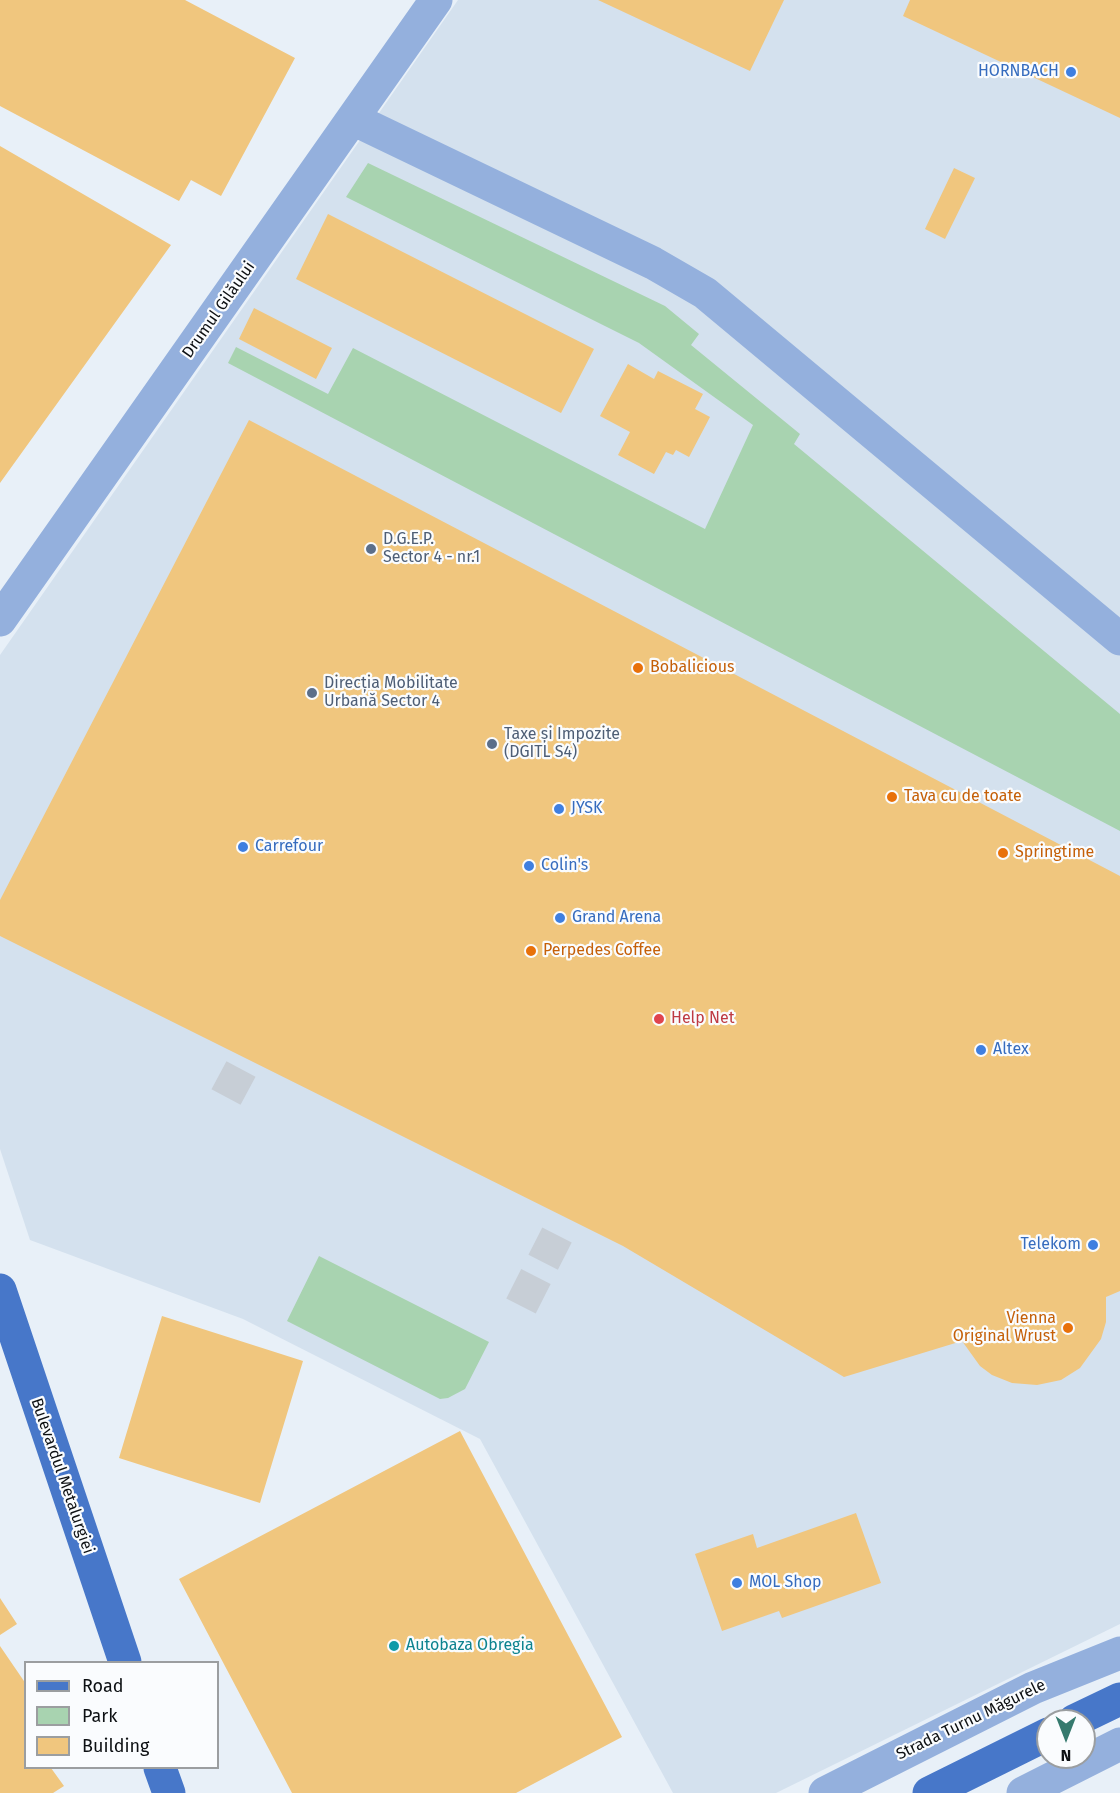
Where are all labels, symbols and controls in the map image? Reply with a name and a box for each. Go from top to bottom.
place label: HORNBACH [978,62,1059,82]
marker: HORNBACH [1064,65,1078,79]
street label: Drumul Gilăului [179,258,259,362]
place label: D.G.E.P. Sector 4 - nr.1 [383,530,480,568]
marker: D.G.E.P. Sector 4 - nr.1 [364,542,378,556]
place label: Bobalicious [650,658,734,678]
marker: Bobalicious [631,661,645,675]
place label: Direcția Mobilitate Urbană Sector 4 [324,674,458,712]
marker: Direcția Mobilitate Urbană Sector 4 [305,686,319,700]
place label: Taxe și Impozite (DGITL S4) [504,725,620,763]
marker: Taxe și Impozite (DGITL S4) [485,737,499,751]
place label: Tava cu de toate [904,787,1022,807]
marker: Tava cu de toate [885,790,899,804]
place label: JYSK [571,799,603,819]
marker: JYSK [552,802,566,816]
place label: Carrefour [255,837,323,857]
marker: Carrefour [236,840,250,854]
place label: Springtime [1015,843,1094,863]
marker: Springtime [996,846,1010,860]
place label: Colin's [541,856,588,876]
marker: Colin's [522,859,536,873]
place label: Grand Arena [572,908,661,928]
marker: Grand Arena [553,911,567,925]
place label: Perpedes Coffee [543,941,661,961]
marker: Perpedes Coffee [524,944,538,958]
place label: Help Net [671,1009,734,1029]
marker: Help Net [652,1012,666,1026]
place label: Altex [993,1040,1029,1060]
marker: Altex [974,1043,988,1057]
place label: Telekom [1020,1235,1081,1255]
marker: Telekom [1086,1238,1100,1252]
place label: Vienna Original Wrust [953,1309,1056,1347]
marker: Vienna Original Wrust [1061,1321,1075,1335]
street label: Bulevardul Metalurgiei [26,1396,98,1556]
place label: MOL Shop [749,1573,822,1593]
marker: MOL Shop [730,1576,744,1590]
place label: Autobaza Obregia [406,1636,534,1656]
marker: Autobaza Obregia [387,1639,401,1653]
legend [24,1661,219,1769]
text: Road [82,1675,124,1697]
street label: Strada Turnu Măgurele [893,1676,1049,1764]
text: Park [82,1705,117,1727]
north arrow [1036,1709,1096,1769]
text: Building [82,1735,149,1757]
text: N [1061,1746,1071,1765]

